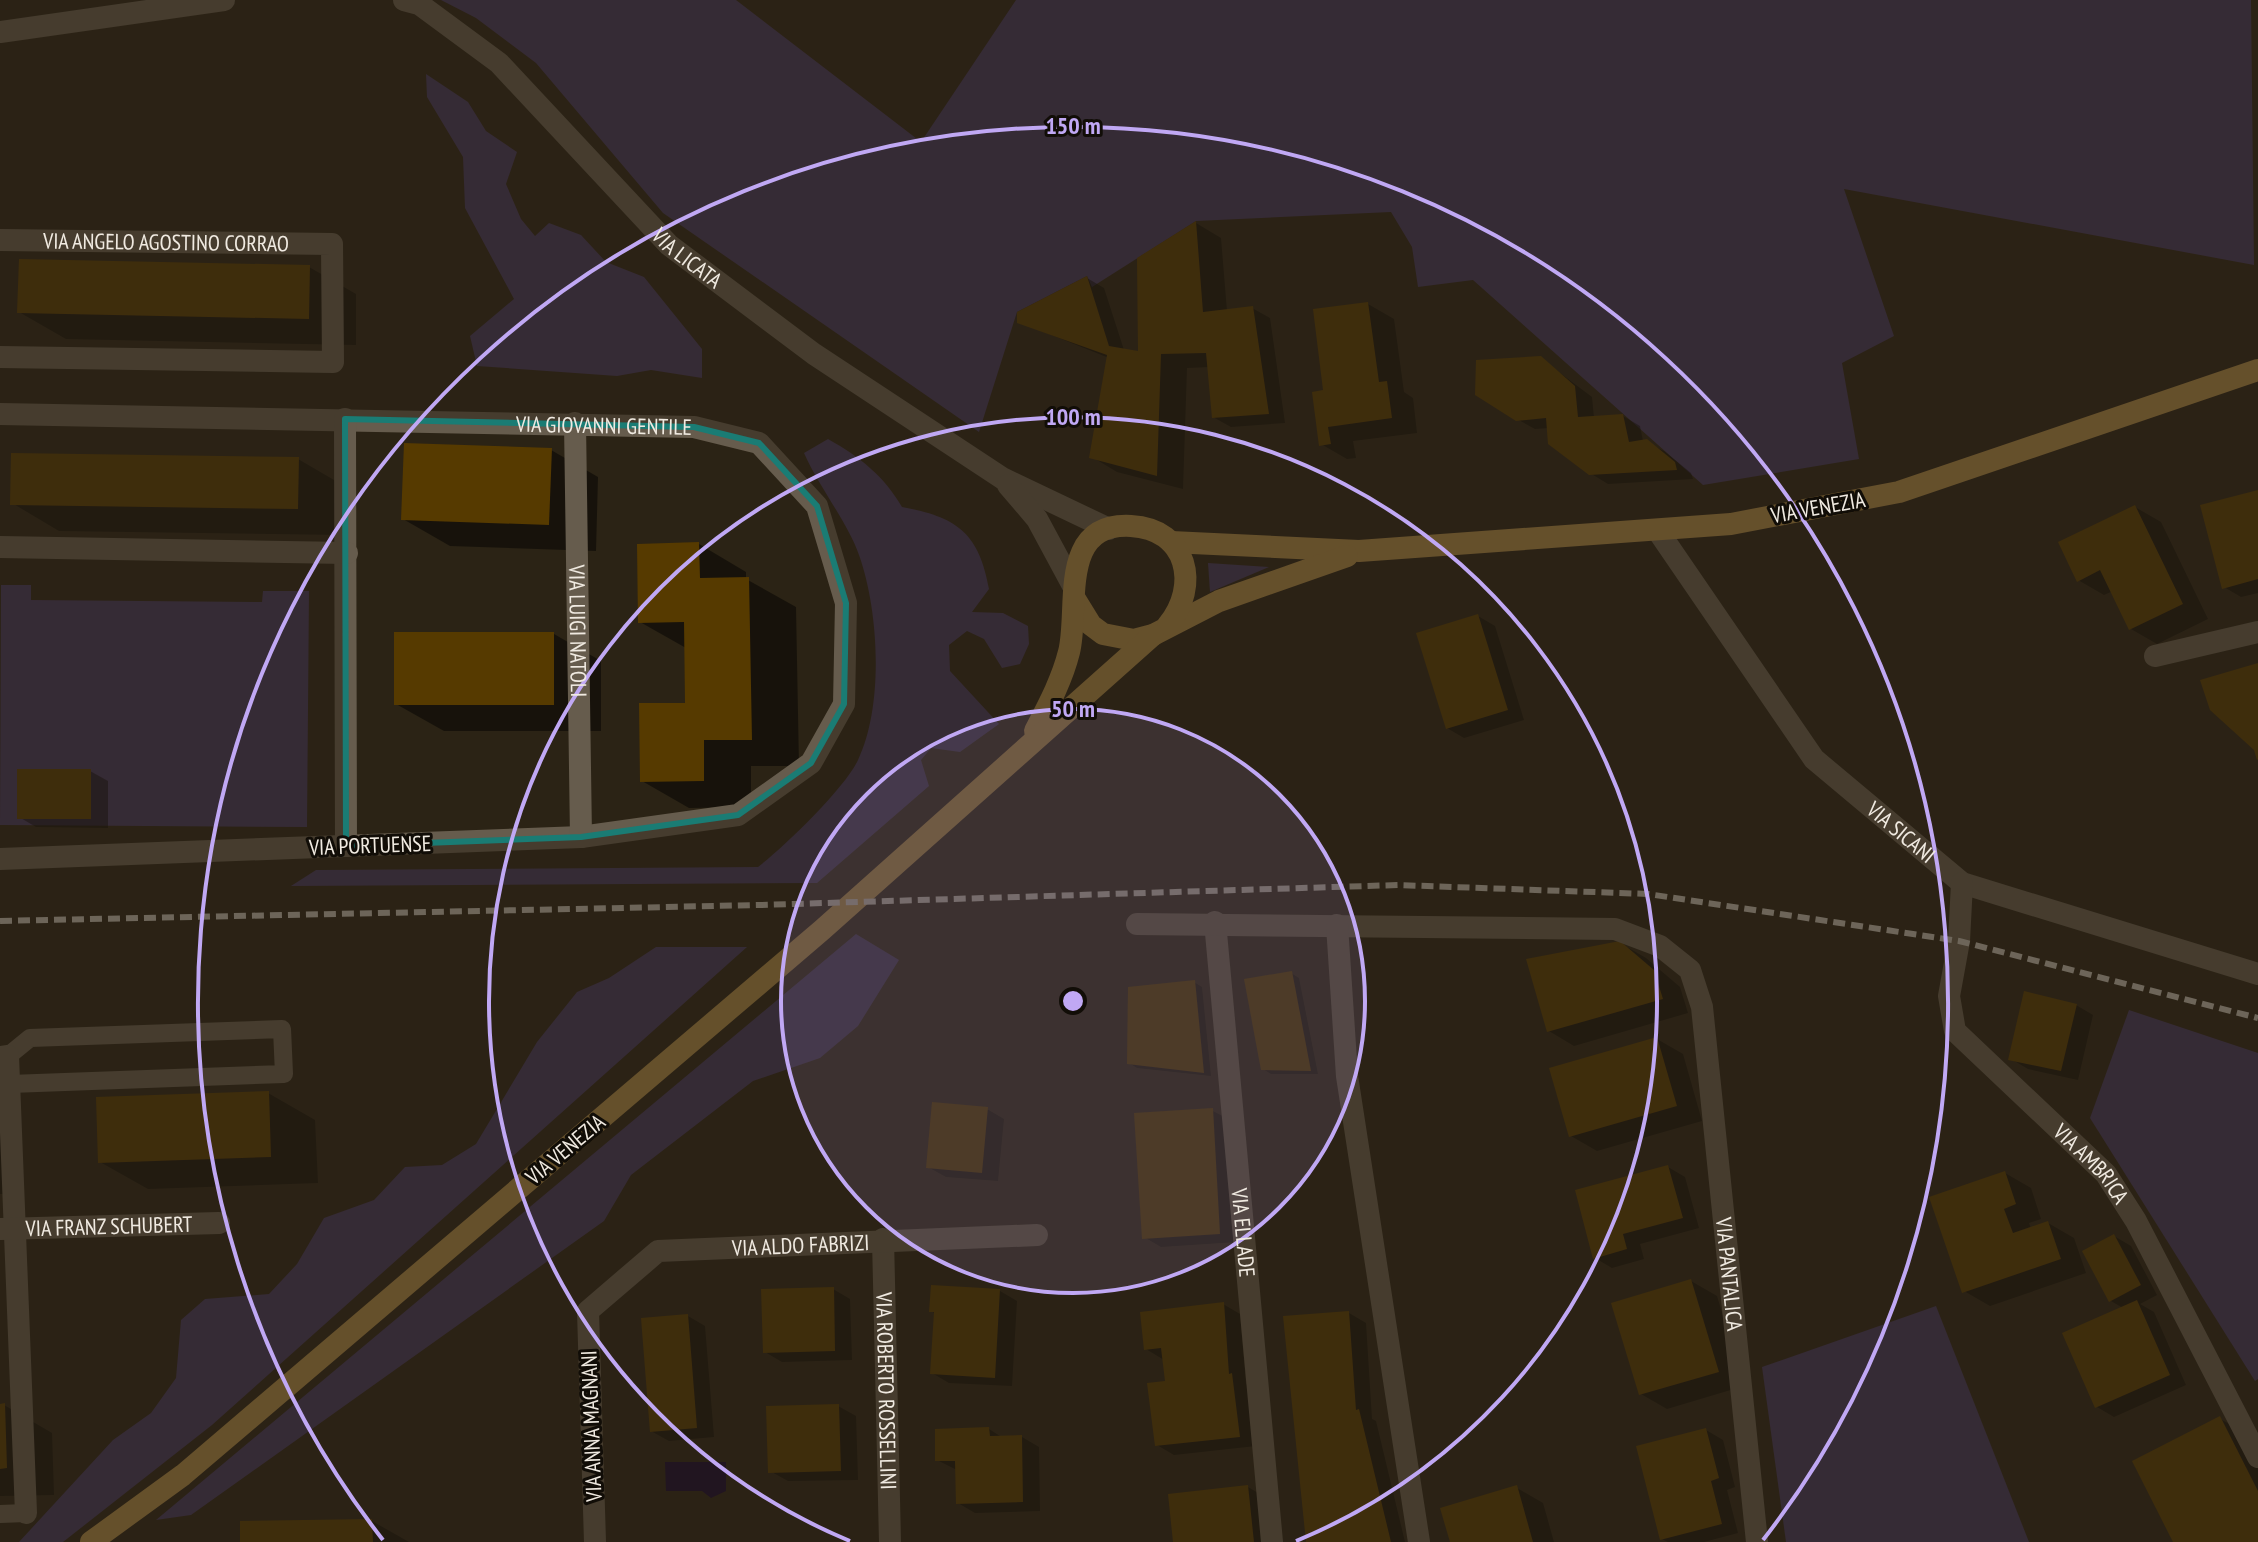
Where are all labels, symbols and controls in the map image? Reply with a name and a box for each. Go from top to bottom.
text: 150 m [1045,110,1101,141]
street label: VIA LICATA [645,221,728,294]
street label: VIA ANGELO AGOSTINO CORRAO [42,227,289,257]
text: 100 m [1045,401,1101,432]
street label: VIA GIOVANNI GENTILE [515,410,692,441]
street label: VIA VENEZIA [1768,485,1868,529]
street label: VIA LUIGI NATOLI [563,564,593,697]
text: 50 m [1051,693,1095,724]
street label: VIA SICANI [1860,795,1941,869]
street label: VIA PORTUENSE [307,829,432,861]
centre of rings [1059,987,1087,1015]
street label: VIA VENEZIA [519,1107,611,1191]
street label: VIA AMBRICA [2047,1117,2136,1209]
street label: VIA ELLADE [1225,1186,1262,1278]
street label: VIA FRANZ SCHUBERT [24,1210,193,1242]
street label: VIA PANTALICA [1710,1215,1749,1333]
street label: VIA ALDO FABRIZI [730,1228,870,1262]
street label: VIA ROBERTO ROSSELLINI [870,1291,903,1490]
street label: VIA ANNA MAGNANI [574,1350,608,1503]

